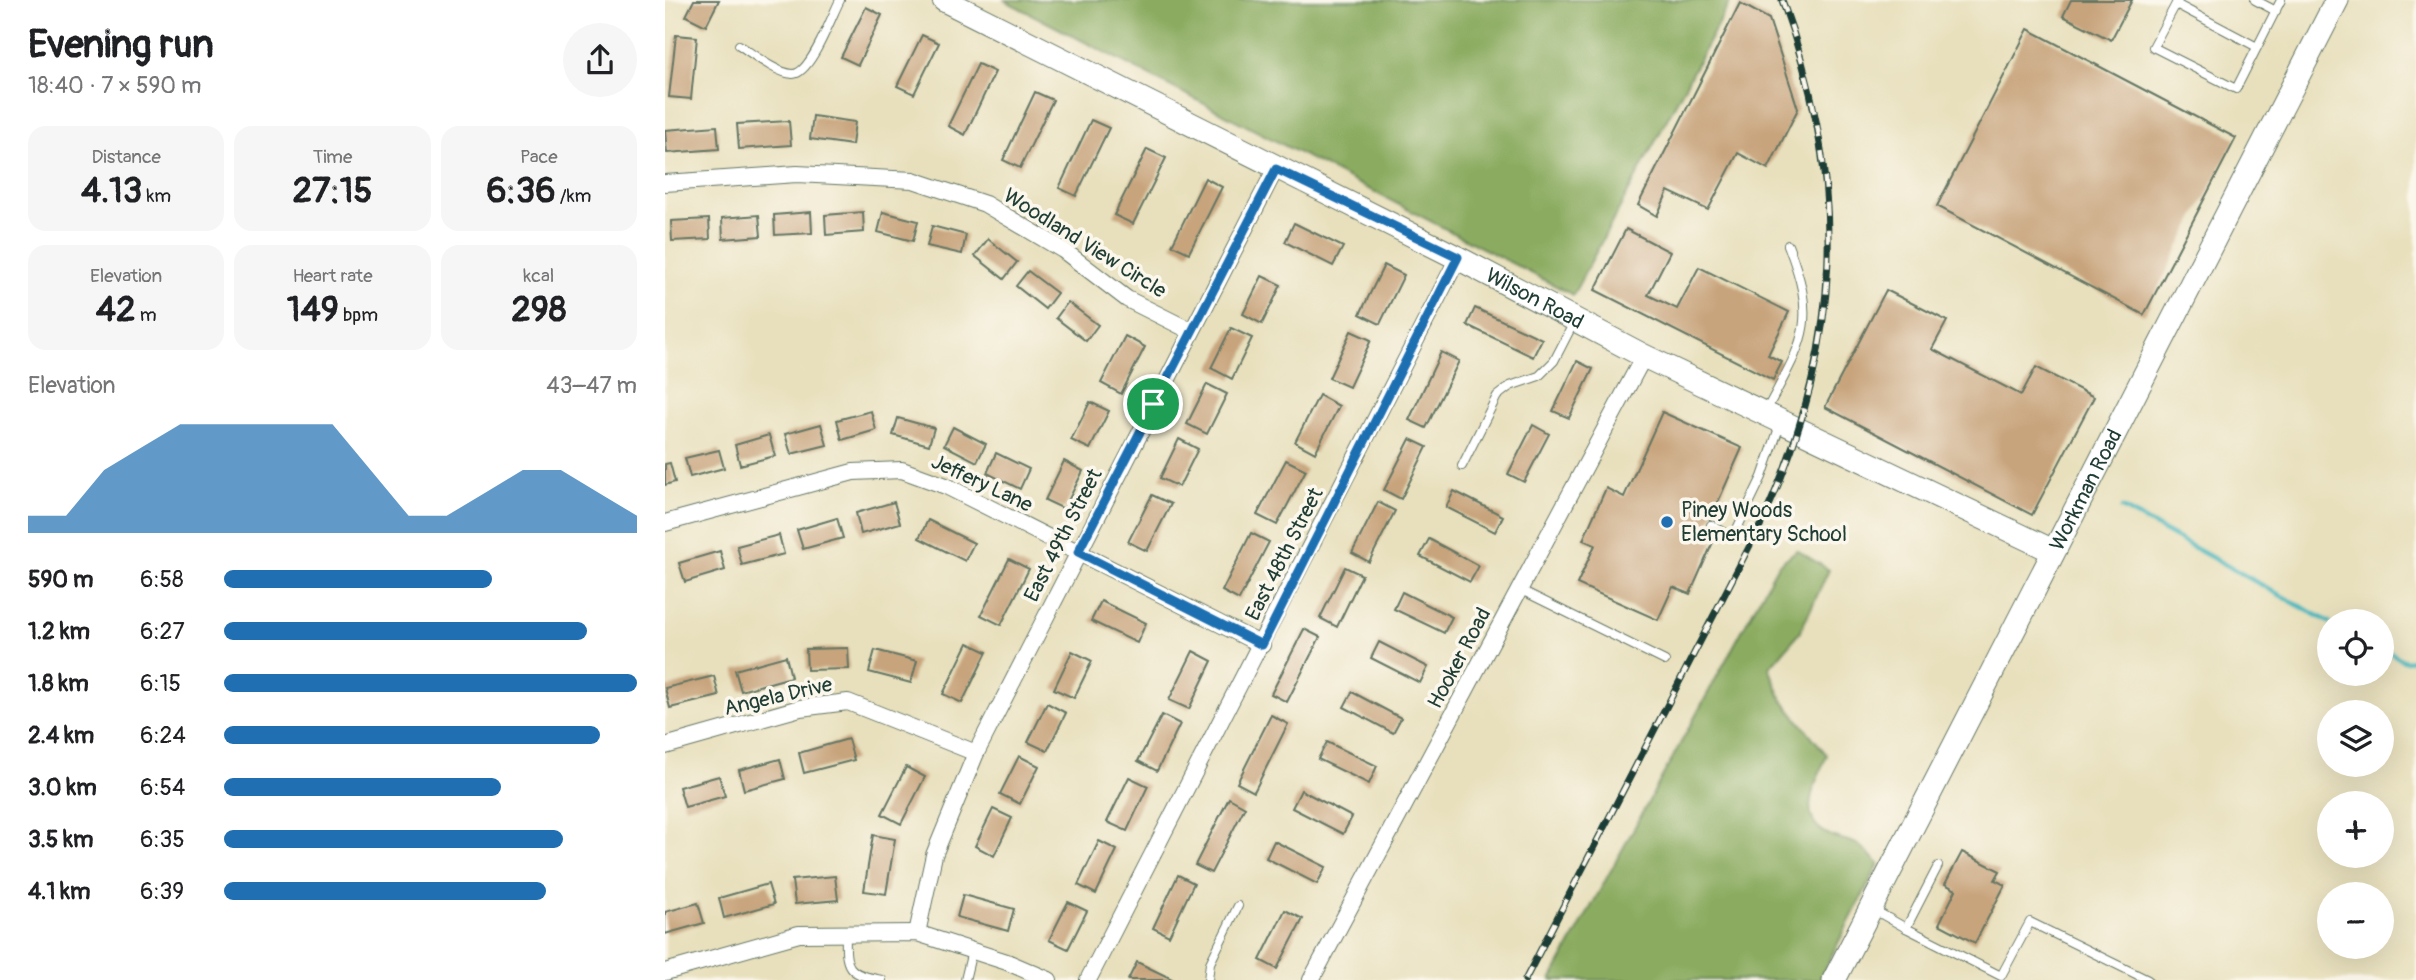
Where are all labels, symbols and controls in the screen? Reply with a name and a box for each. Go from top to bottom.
text: Evening run [28,21,214,69]
button: share [563,23,637,97]
text: 18:40 · 7 × 590 m [28,71,201,100]
text: Distance [91,145,161,169]
text: Time [313,145,352,169]
text: Pace [520,145,558,169]
text: 4.13 [81,169,142,213]
text: 27:15 [292,169,373,213]
text: 6:36 [486,169,556,213]
street label: Woodland View Circle [998,182,1172,305]
text: km [142,184,171,208]
text: /km [556,184,592,208]
street label: Wilson Road [1481,262,1588,336]
text: Elevation [90,264,162,288]
text: Heart rate [292,264,373,288]
text: kcal [523,264,554,288]
text: 42 [96,288,136,332]
text: 149 [287,288,339,332]
text: 298 [511,288,566,332]
text: m [136,303,157,327]
text: bpm [339,303,378,327]
text: Elevation [28,371,116,400]
text: 43–47 m [546,371,637,400]
pin [1123,374,1183,434]
icon: arrive [1134,385,1172,423]
street label: Workman Road [2044,425,2128,555]
street label: Jeffery Lane [927,448,1037,519]
street label: East 49th Street [1018,464,1109,606]
street label: East 48th Street [1239,483,1330,625]
place label: Piney Woods Elementary School [1681,497,1847,548]
marker: Piney Woods Elementary School [1659,514,1675,530]
text: 590 m [28,565,93,594]
text: 6:58 [140,565,184,594]
street label: Hooker Road [1422,603,1497,713]
map controls [2317,609,2394,959]
button: locate [2317,609,2394,686]
text: 1.2 km [28,617,90,646]
text: 6:27 [140,617,185,646]
text: 1.8 km [28,669,89,698]
text: 6:15 [140,669,181,698]
street label: Angela Drive [721,671,836,722]
button: layers [2317,700,2394,777]
text: 2.4 km [28,721,94,750]
text: 6:24 [140,721,186,750]
text: 3.0 km [28,773,97,802]
text: 6:54 [140,773,185,802]
button: + [2317,791,2394,868]
text: 3.5 km [28,825,93,854]
text: 6:35 [140,825,185,854]
text: 4.1 km [28,877,90,906]
text: 6:39 [140,877,184,906]
button: − [2317,882,2394,959]

